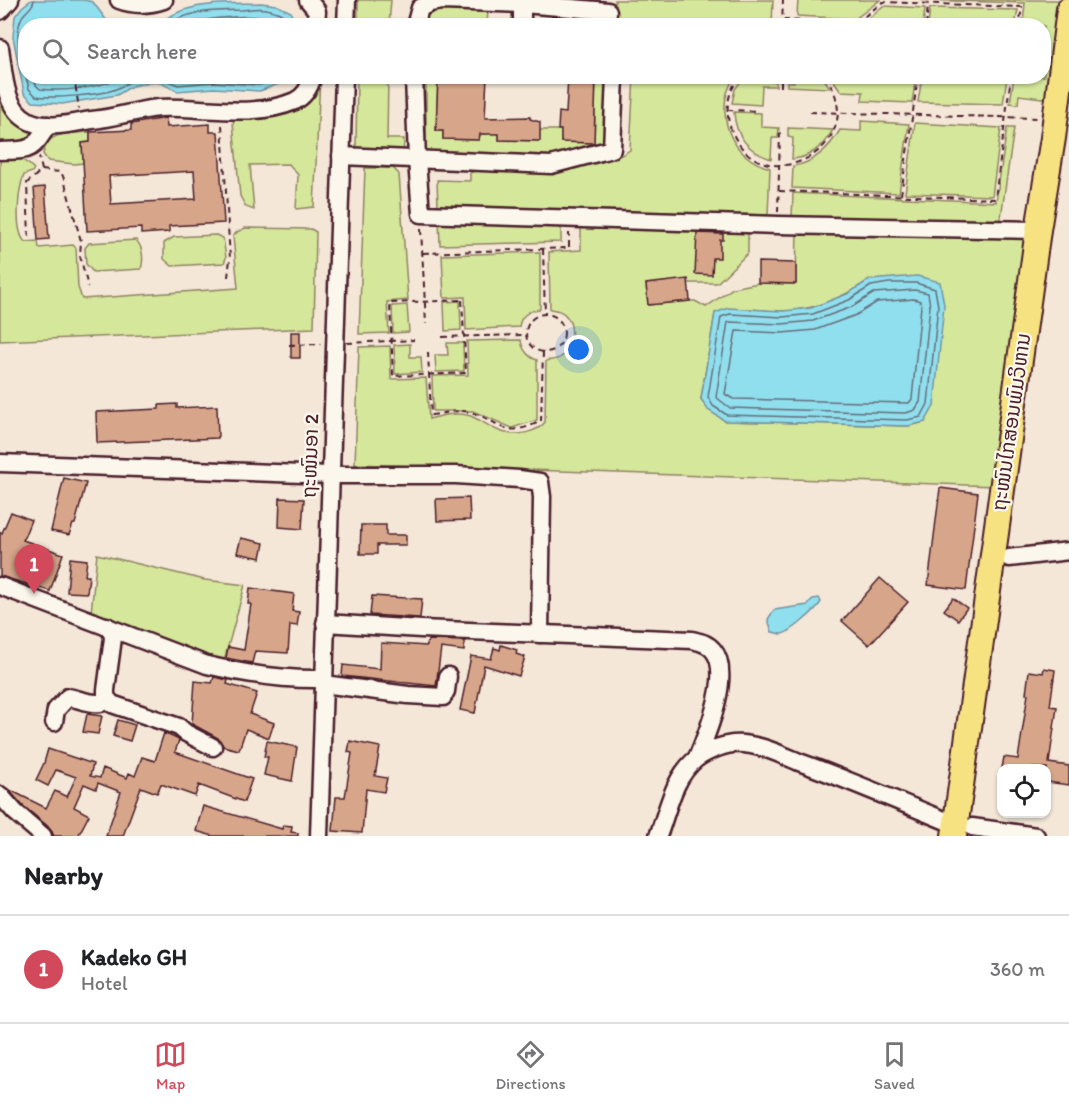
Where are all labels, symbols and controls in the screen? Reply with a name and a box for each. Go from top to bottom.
search box [18,18,1051,84]
icon: search [39,35,72,68]
text: Search here [87,38,197,65]
street label: ຖະໜົນໄກສອນພົມວິຫານ [987,331,1035,513]
your location [564,335,593,364]
street label: ຖະໜົນອາ 2 [297,413,323,499]
pin: 1 [15,544,54,594]
map controls [997,764,1051,818]
button: locate [997,764,1051,818]
text: Nearby [24,859,103,891]
text: Kadeko GH [81,944,187,971]
text: 1 [39,957,48,981]
text: 360 m [990,957,1045,981]
text: Hotel [81,971,128,995]
tab: Map [154,1038,187,1093]
tab: Directions [495,1038,566,1093]
tab: Saved [874,1038,915,1093]

